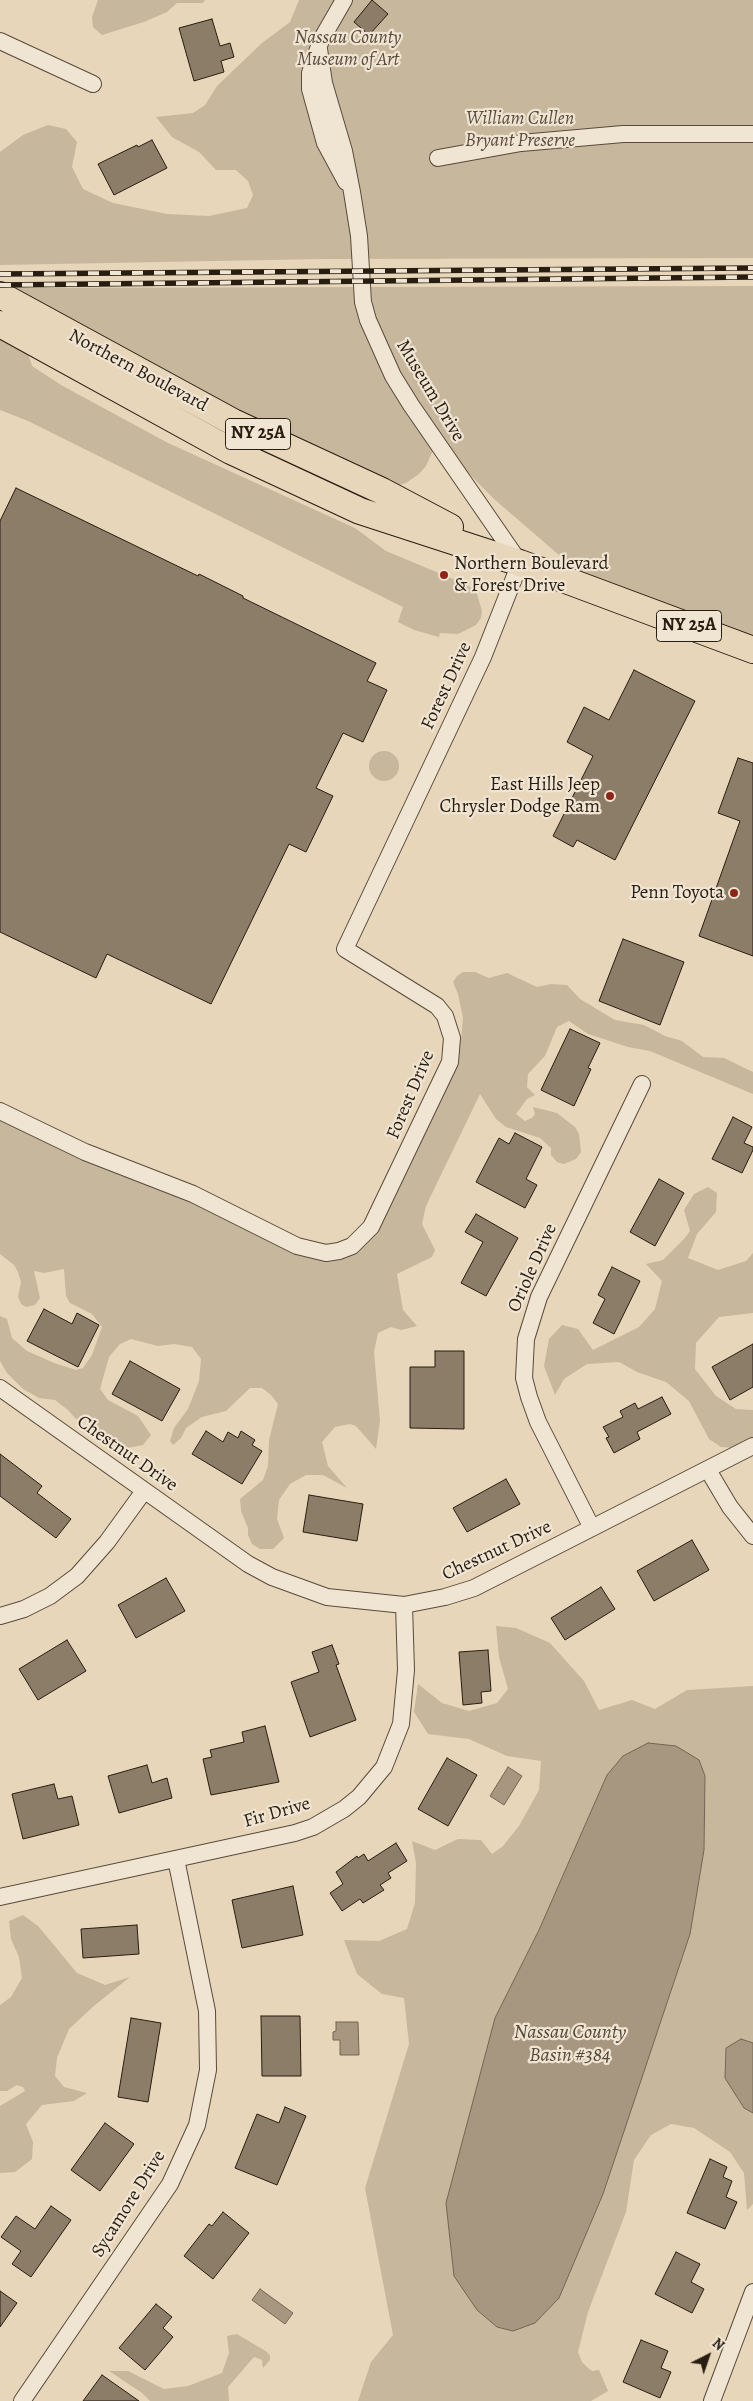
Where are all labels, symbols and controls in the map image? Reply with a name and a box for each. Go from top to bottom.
park label: Nassau County Museum of Art [295,27,401,71]
park label: William Cullen Bryant Preserve [465,108,575,152]
street label: Northern Boulevard [64,325,212,417]
street label: Museum Drive [391,336,469,446]
road number: NY 25A [226,418,290,449]
place label: Northern Boulevard & Forest Drive [454,553,609,597]
marker: Northern Boulevard & Forest Drive [438,569,450,581]
road number: NY 25A [656,610,722,642]
street label: Forest Drive [417,638,477,734]
place label: East Hills Jeep Chrysler Dodge Ram [439,774,600,818]
marker: East Hills Jeep Chrysler Dodge Ram [604,790,616,802]
place label: Penn Toyota [630,882,724,904]
marker: Penn Toyota [728,887,740,899]
street label: Forest Drive [382,1047,440,1143]
street label: Oriole Drive [503,1220,563,1316]
street label: Chestnut Drive [72,1411,182,1497]
street label: Chestnut Drive [439,1516,555,1586]
street label: Fir Drive [241,1793,313,1833]
water label: Nassau County Basin #384 [514,2021,626,2068]
street label: Sycamore Drive [87,2146,171,2262]
north arrow [683,2331,733,2381]
text: N [708,2334,728,2355]

